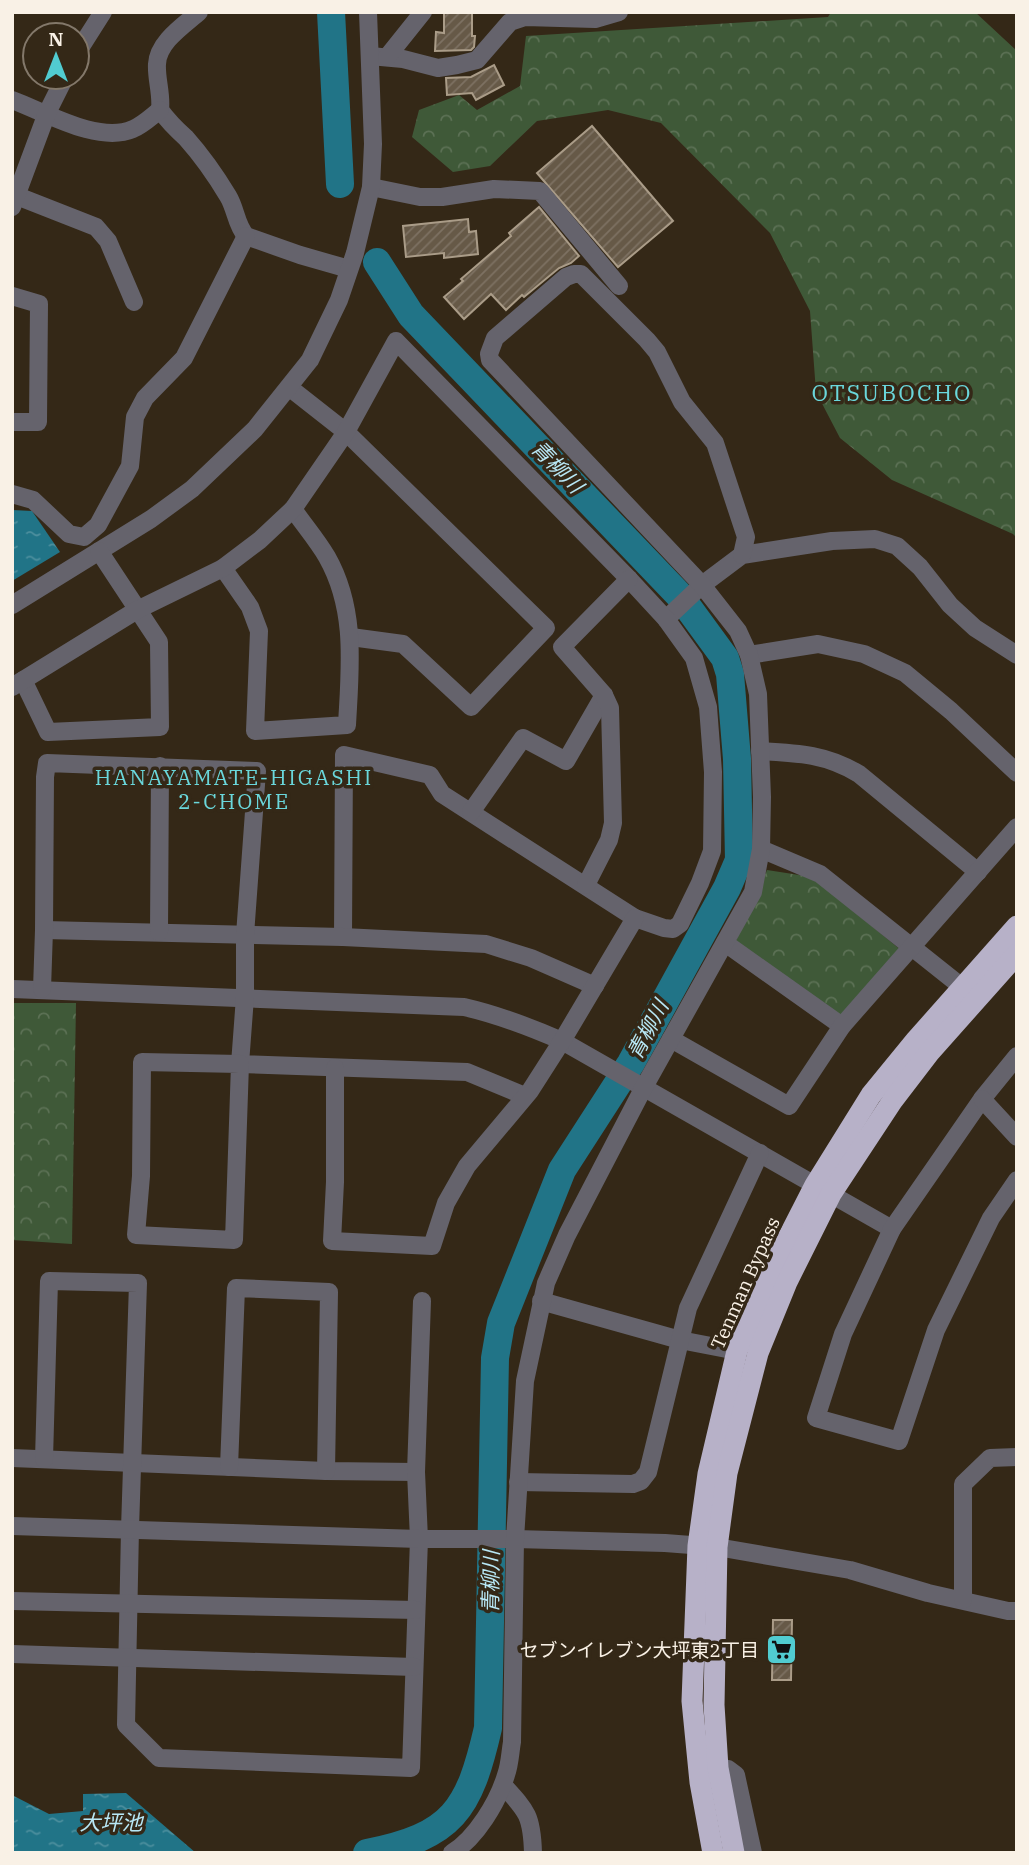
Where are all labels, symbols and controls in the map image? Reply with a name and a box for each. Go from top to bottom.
north arrow [21,21,91,91]
text: N [48,27,64,51]
district label: OTSUBOCHO [811,377,973,407]
water label: 青柳川 [526,434,591,500]
district label: HANAYAMATE-HIGASHI 2-CHOME [95,763,373,815]
water label: 青柳川 [620,993,675,1064]
street label: Tenman Bypass [705,1213,785,1353]
water label: 青柳川 [475,1548,505,1614]
supermarket icon: セブンイレブン大坪東2丁目 [765,1633,799,1667]
place label: セブンイレブン大坪東2丁目 [520,1638,759,1662]
water label: 大坪池 [80,1808,144,1836]

